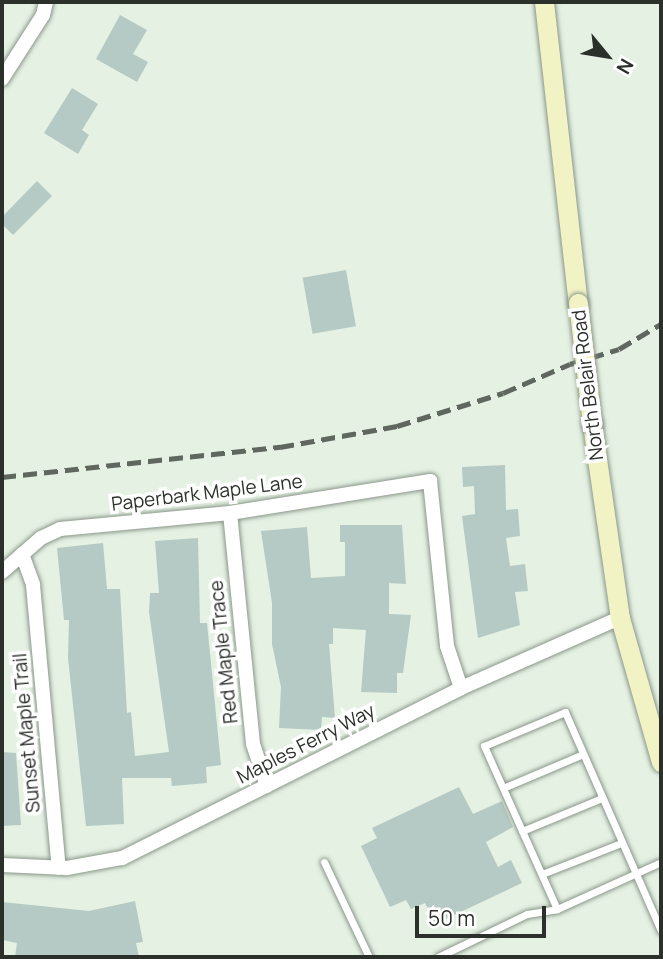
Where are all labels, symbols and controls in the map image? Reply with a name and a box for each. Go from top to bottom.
north arrow [572,21,642,91]
text: N [611,54,640,79]
street label: North Belair Road [567,308,609,462]
street label: Paperbark Maple Lane [110,470,304,516]
street label: Red Maple Trace [205,579,243,725]
street label: Sunset Maple Trail [9,652,45,814]
street label: Maples Ferry Way [233,699,379,789]
scale bar [418,892,549,936]
text: 50 m [428,904,475,932]

